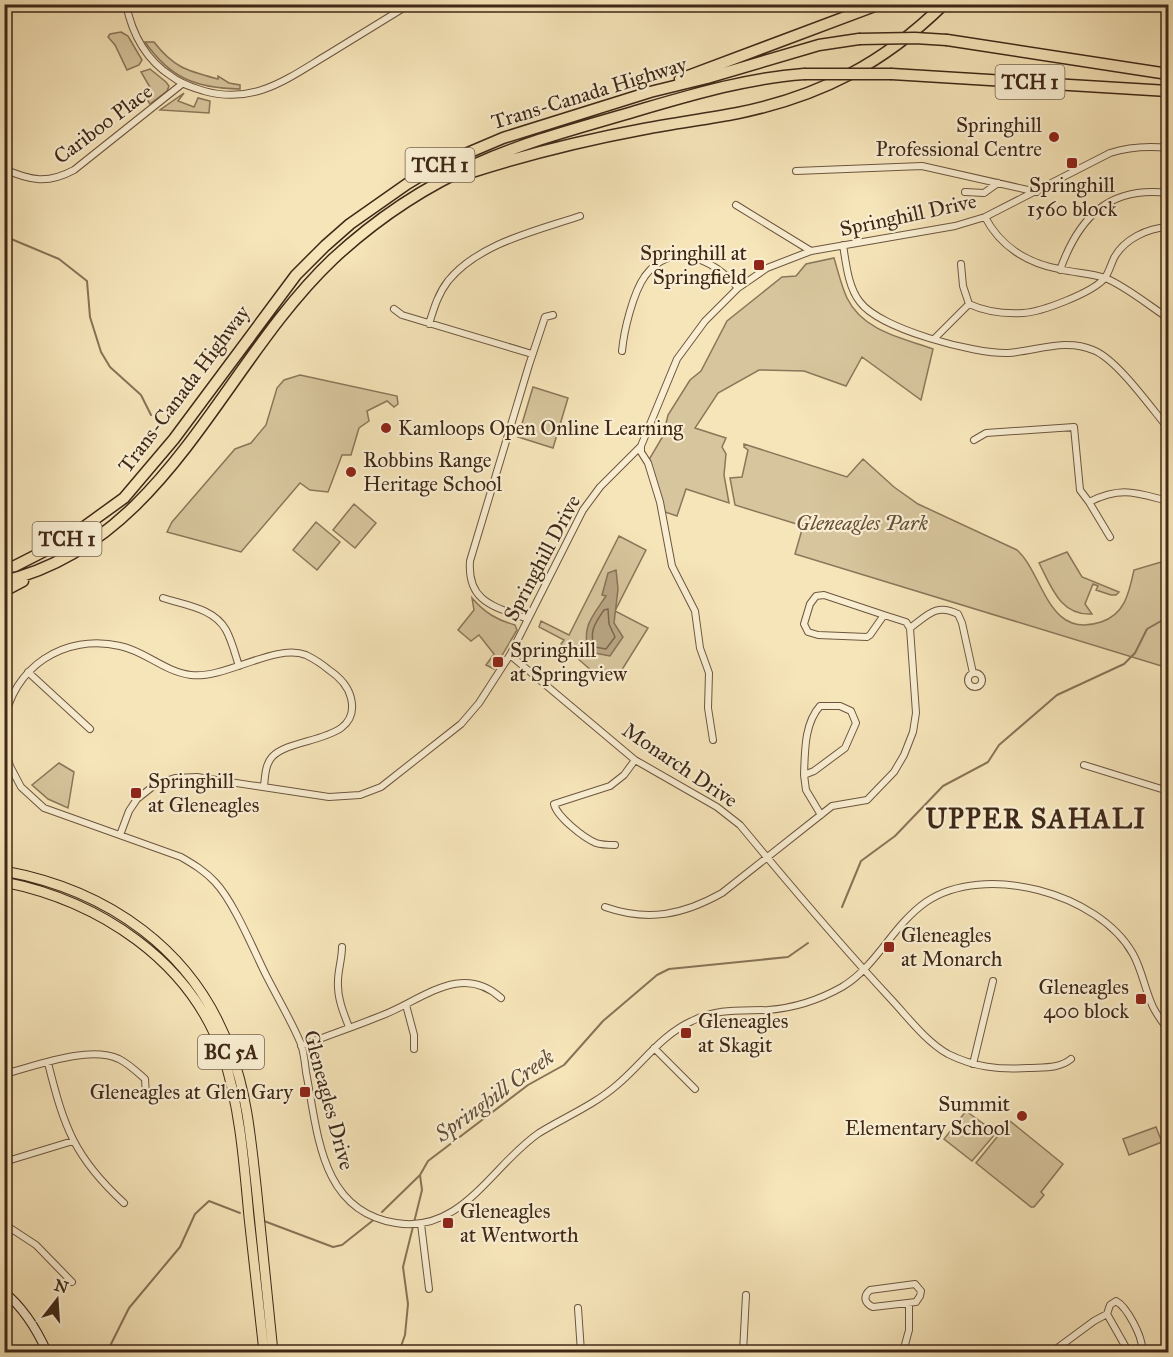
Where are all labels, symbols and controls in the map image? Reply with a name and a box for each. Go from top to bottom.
street label: Trans-Canada Highway [488,51,691,135]
road number: TCH 1 [996,65,1064,99]
street label: Cariboo Place [48,78,158,170]
place label: Springhill Professional Centre [876,112,1042,162]
marker: Springhill Professional Centre [1047,130,1061,144]
road number: TCH 1 [406,148,474,182]
marker: Springhill 1560 block [1065,156,1079,170]
place label: Springhill 1560 block [1027,172,1117,222]
street label: Springhill Drive [837,188,979,242]
place label: Springhill at Springfield [640,240,748,290]
marker: Springhill at Springfield [752,258,766,272]
street label: Trans-Canada Highway [113,299,256,478]
place label: Kamloops Open Online Learning [398,415,683,441]
marker: Kamloops Open Online Learning [379,421,393,435]
place label: Robbins Range Heritage School [363,447,503,497]
marker: Robbins Range Heritage School [344,465,358,479]
street label: Springhill Drive [498,490,586,626]
park label: Gleneagles Park [796,510,929,536]
road number: TCH 1 [32,522,101,556]
place label: Springhill at Springview [510,637,627,687]
marker: Springhill at Springview [491,655,505,669]
street label: Monarch Drive [617,717,743,813]
place label: Springhill at Gleneagles [148,768,259,818]
marker: Springhill at Gleneagles [129,786,143,800]
district label: UPPER SAHALI [925,802,1147,835]
place label: Gleneagles at Monarch [901,922,1003,972]
marker: Gleneagles at Monarch [882,940,896,954]
place label: Gleneagles 400 block [1039,974,1129,1024]
marker: Gleneagles 400 block [1134,992,1148,1006]
place label: Gleneagles at Skagit [698,1008,789,1058]
marker: Gleneagles at Skagit [679,1026,693,1040]
street label: Gleneagles Drive [298,1027,360,1173]
road number: BC 5A [198,1035,264,1069]
water label: Springhill Creek [429,1043,559,1148]
place label: Gleneagles at Glen Gary [90,1079,294,1105]
marker: Gleneagles at Glen Gary [298,1085,312,1099]
place label: Summit Elementary School [845,1091,1011,1141]
marker: Summit Elementary School [1015,1109,1029,1123]
place label: Gleneagles at Wentworth [460,1198,579,1248]
marker: Gleneagles at Wentworth [441,1216,455,1230]
north arrow [27,1270,87,1330]
text: N [52,1275,71,1297]

